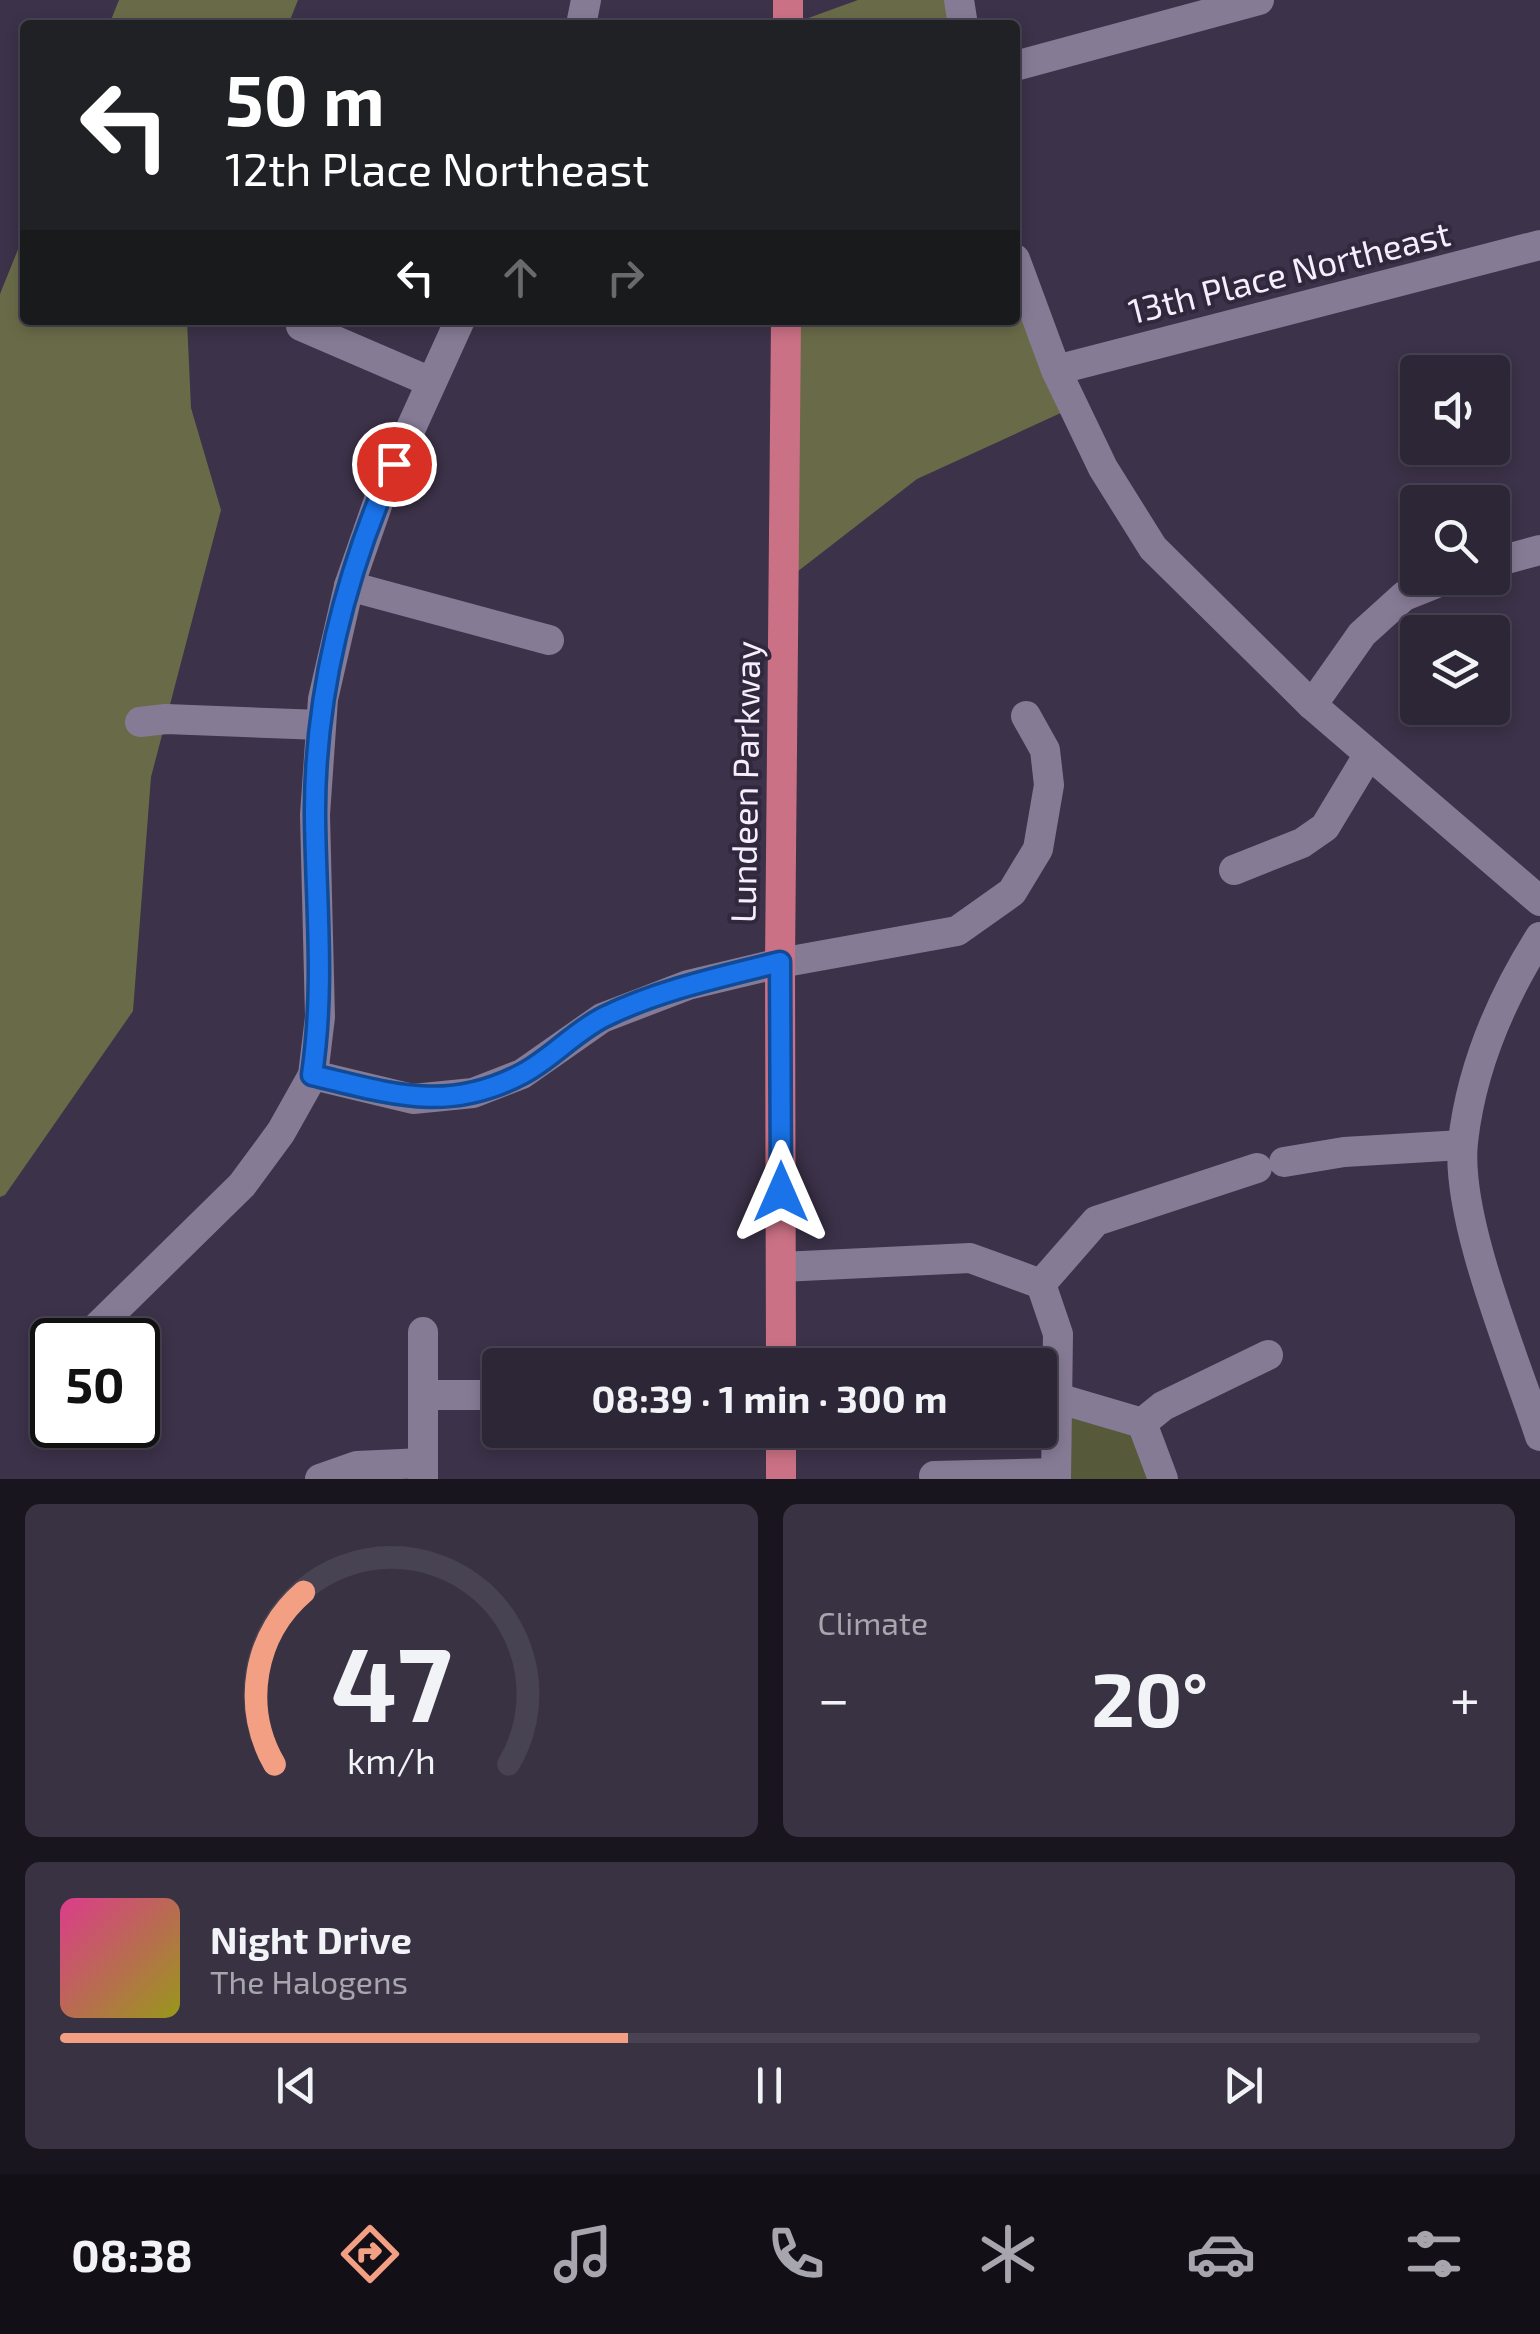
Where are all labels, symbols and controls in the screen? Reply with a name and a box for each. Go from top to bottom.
text: 50 m [225,56,385,140]
icon: left [60,60,190,190]
text: 12th Place Northeast [225,141,650,195]
street label: 13th Place Northeast [1124,211,1454,331]
icon: left [388,250,443,305]
icon: ahead [493,250,548,305]
icon: right [598,250,653,305]
map controls [1400,355,1510,725]
button: sound [1400,355,1510,465]
pin [352,422,437,507]
icon: arrive [367,437,422,492]
button: search [1400,485,1510,595]
button: layers [1400,615,1510,725]
street label: Lundeen Parkway [721,641,767,923]
position arrow [729,1140,833,1244]
speed limit sign: 50 [30,1318,160,1448]
text: 08:39 · 1 min · 300 m [592,1375,947,1421]
text: Climate [818,1603,928,1641]
text: 47 [331,1618,452,1743]
text: 20° [1091,1652,1208,1742]
text: − [818,1664,850,1730]
text: + [1450,1664,1480,1730]
text: km/h [347,1738,436,1781]
text: Night Drive [210,1916,412,1962]
text: The Halogens [210,1962,408,2000]
icon: previous [269,2058,324,2113]
icon: pause [742,2058,797,2113]
icon: next [1216,2058,1271,2113]
icon: directions [335,2219,405,2289]
icon: music [548,2219,618,2289]
icon: phone [761,2219,831,2289]
icon: climate [973,2219,1043,2289]
icon: car [1186,2219,1256,2289]
icon: filters [1399,2219,1469,2289]
text: 08:38 [71,2227,193,2281]

